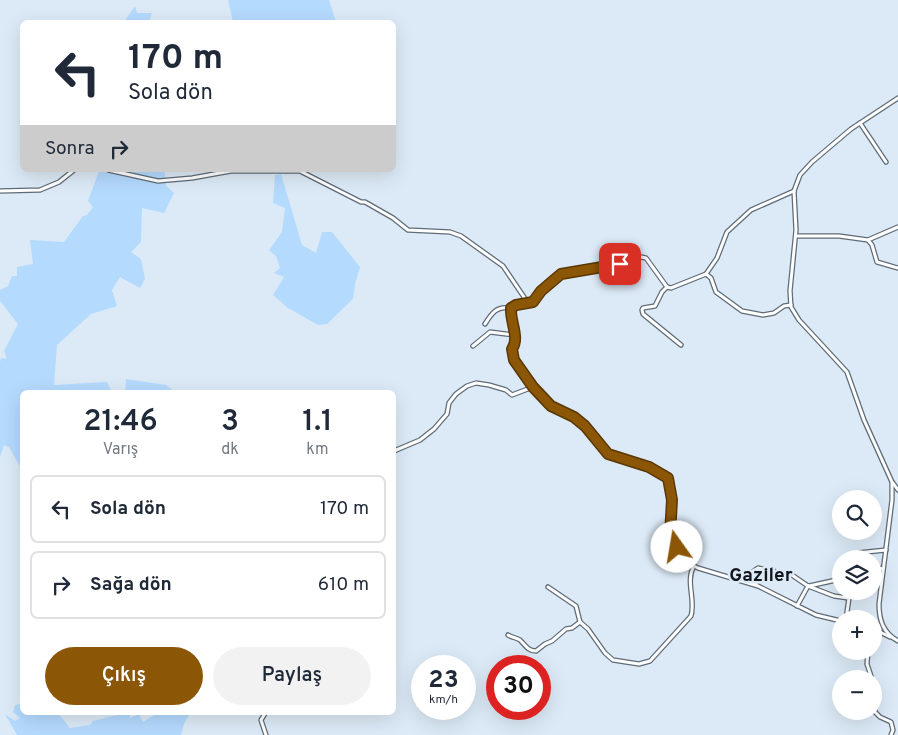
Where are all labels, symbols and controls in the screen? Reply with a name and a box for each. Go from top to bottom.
text: 170 m [128,37,223,81]
icon: left [45,40,110,105]
text: Sola dön [128,80,213,107]
icon: right [105,135,133,163]
text: Sonra [45,137,95,161]
pin [599,243,641,285]
icon: arrive [606,250,634,278]
text: 21:46 [83,404,158,441]
text: 3 [221,404,239,441]
text: 1.1 [302,404,333,441]
text: Varış [103,440,138,460]
text: dk [221,440,239,460]
text: km [306,440,329,460]
map controls [832,490,882,720]
button: search [832,490,882,540]
icon: left [47,495,75,523]
text: Sola dön [90,497,166,521]
text: 170 m [320,497,369,521]
position arrow [650,520,702,572]
button: layers [832,550,882,600]
district label: Gaziler [729,564,793,588]
icon: right [47,571,75,599]
text: Sağa dön [90,573,172,597]
text: 610 m [318,573,369,597]
button: + [832,610,882,660]
button: Çıkış [45,647,203,705]
button: Paylaş [213,647,371,705]
speed limit sign: 30 [486,655,551,720]
text: 23 [428,665,459,697]
button: − [832,670,882,720]
text: km/h [429,692,458,708]

